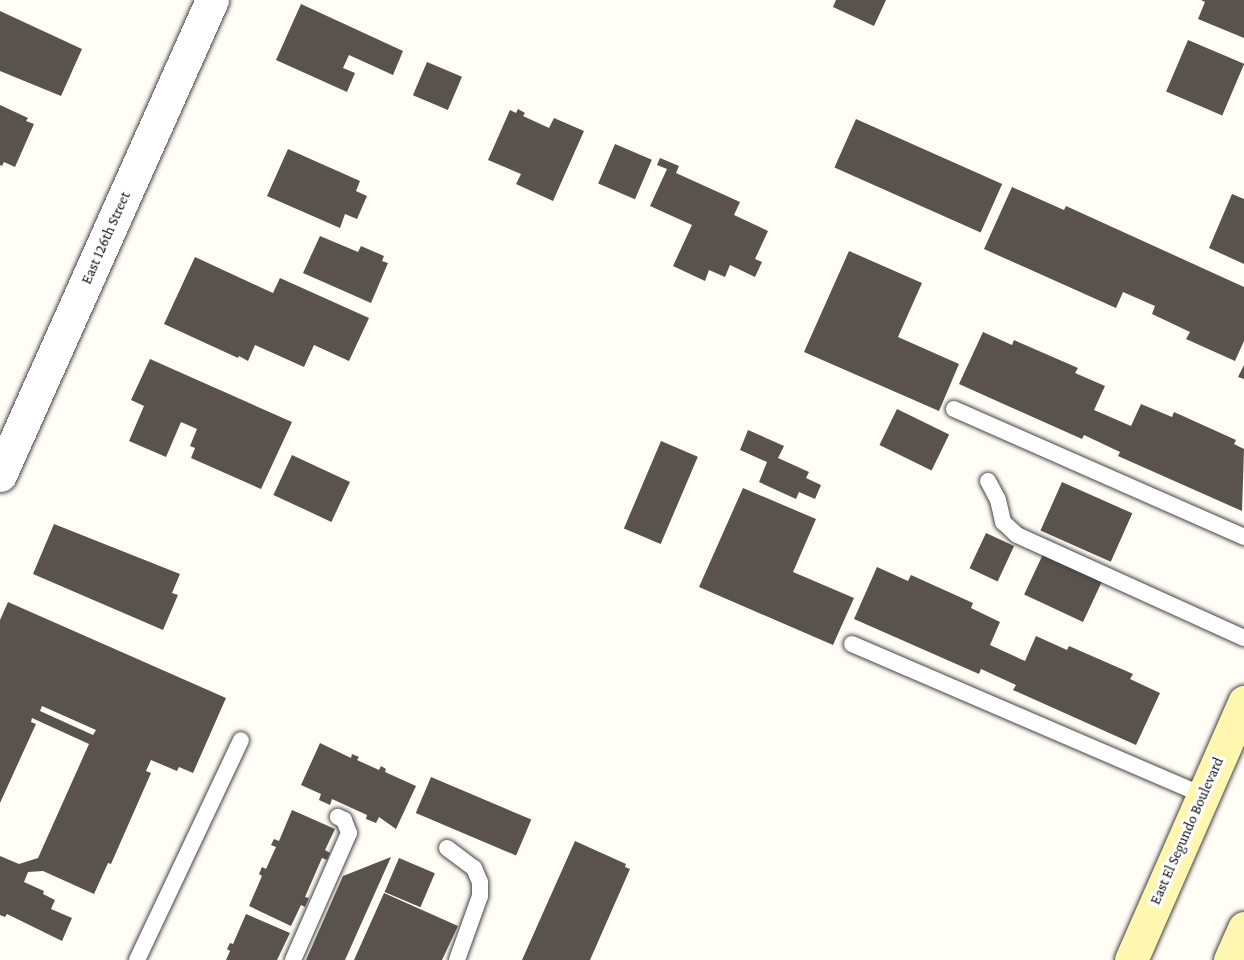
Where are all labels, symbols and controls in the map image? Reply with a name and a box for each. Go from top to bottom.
street label: East 126th Street [78,189,134,287]
street label: East El Segundo Boulevard [1146,755,1228,907]

